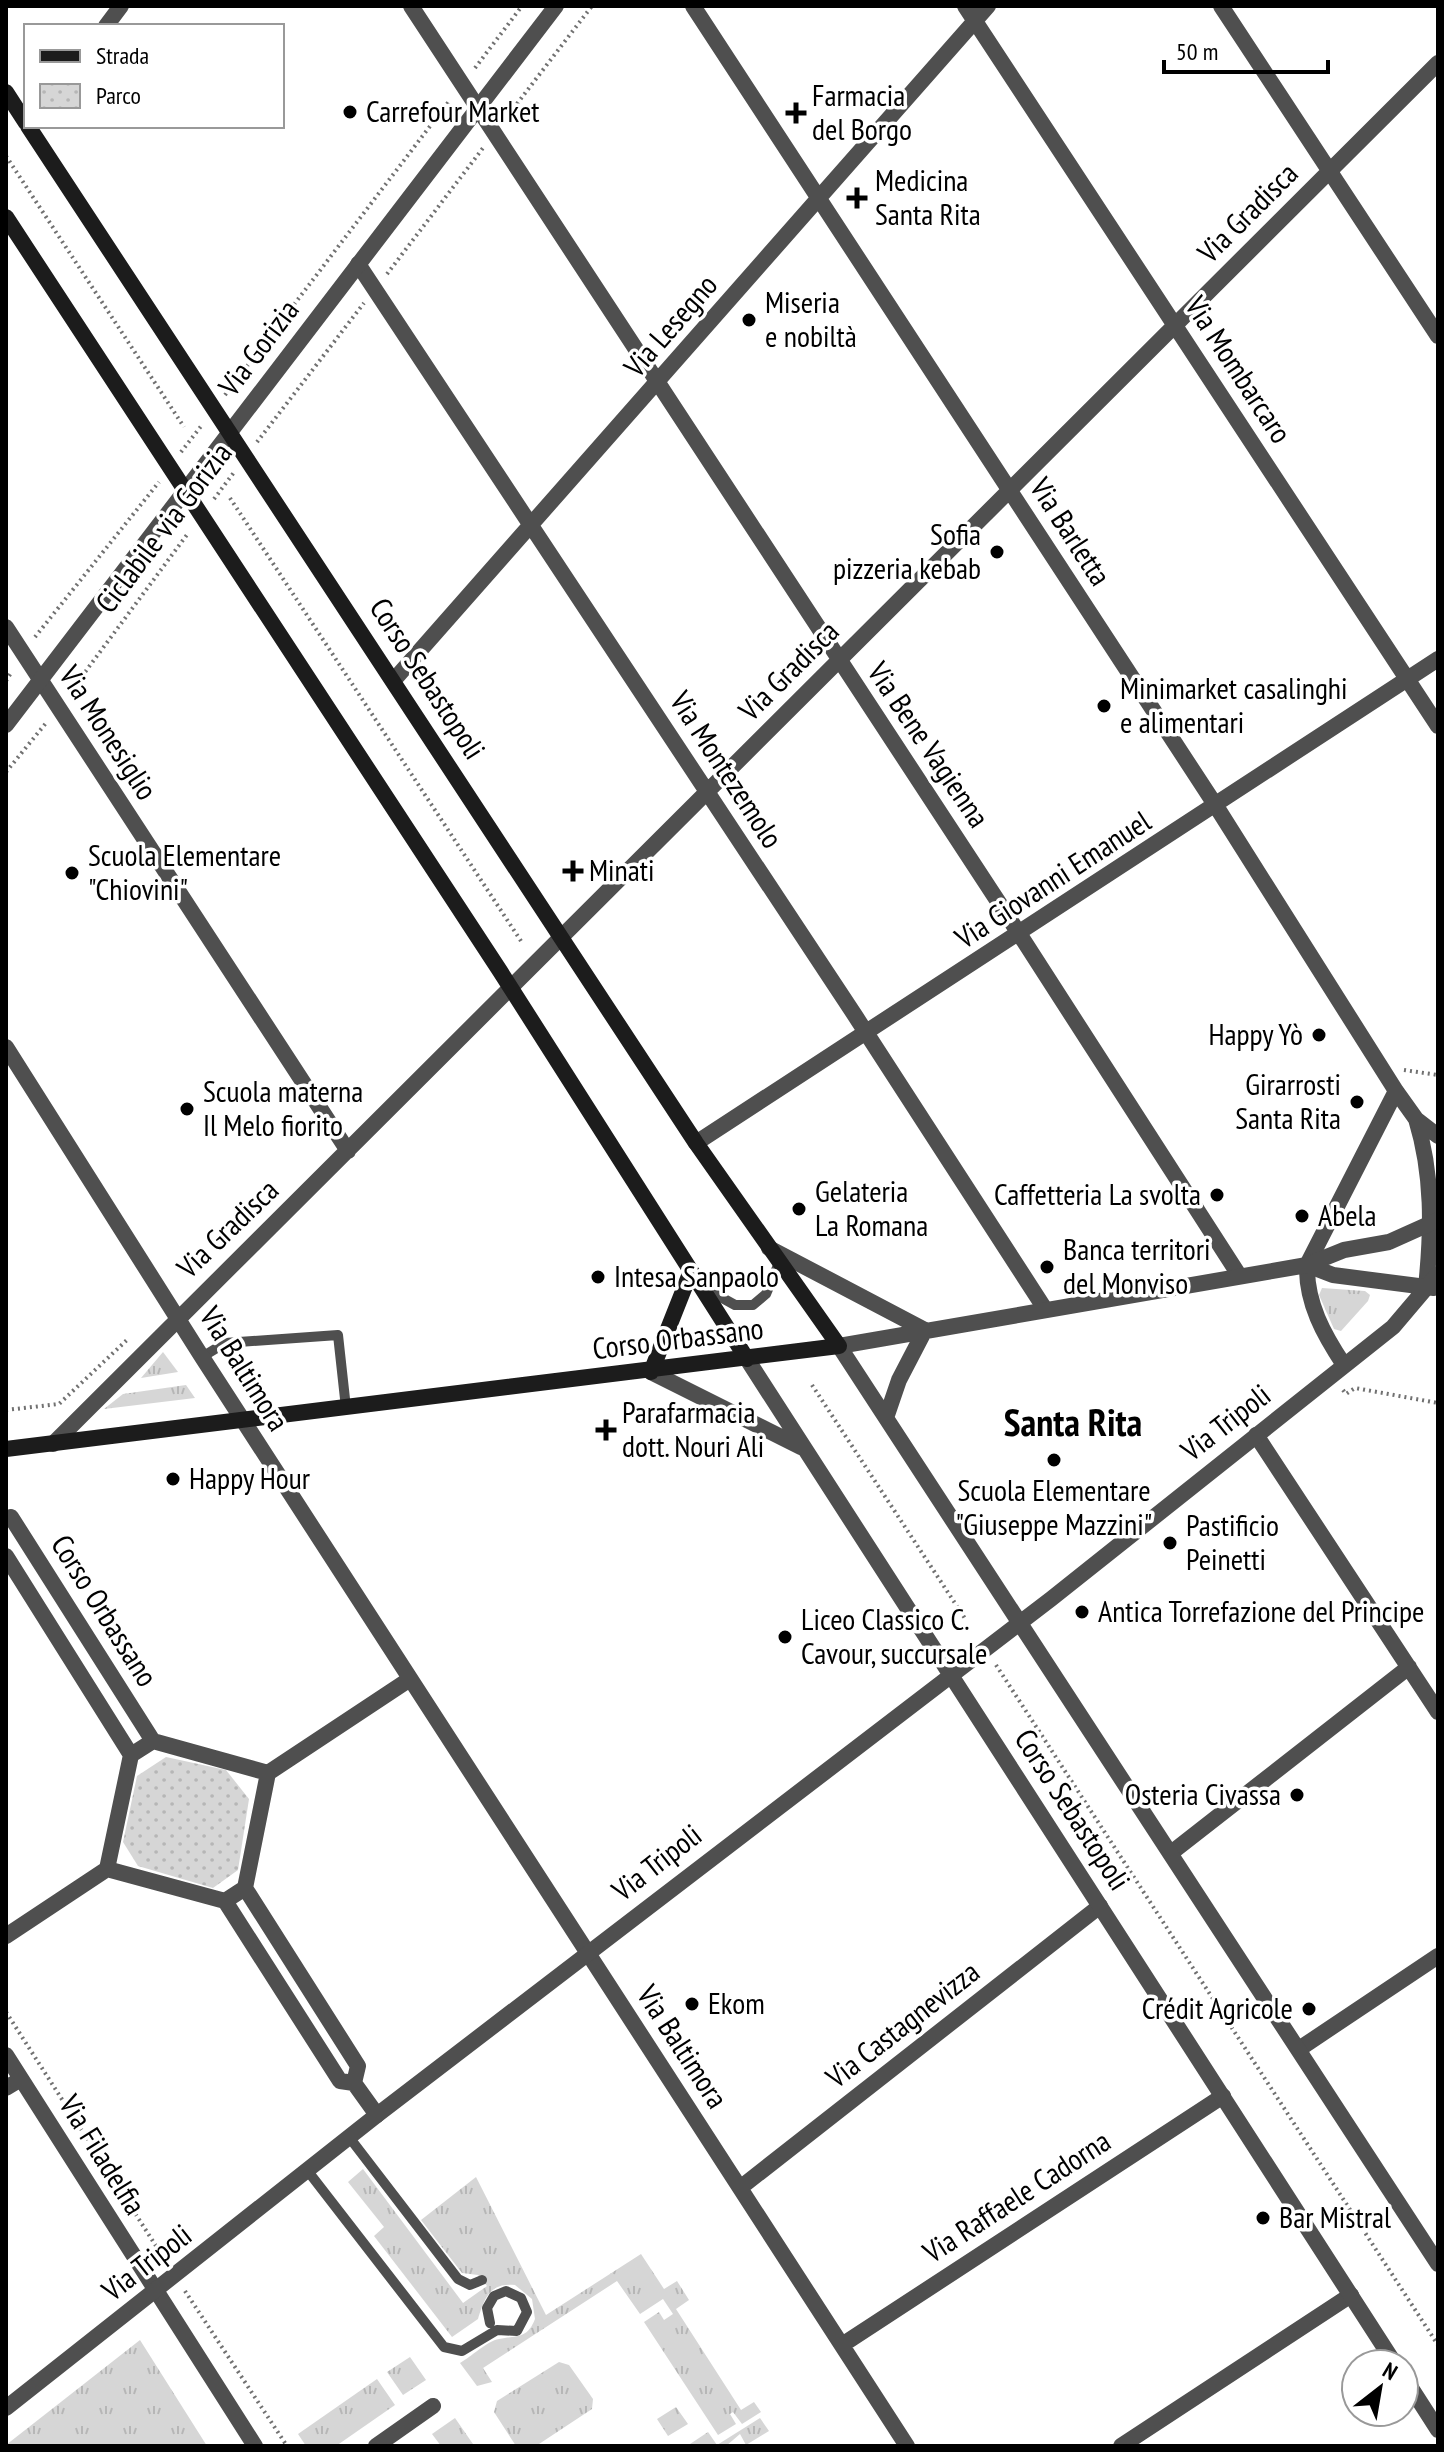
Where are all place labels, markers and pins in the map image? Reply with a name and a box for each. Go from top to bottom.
place label: Farmacia del Borgo [812,75,912,148]
place label: Carrefour Market [366,91,540,130]
marker: Carrefour Market [341,103,359,121]
marker: Farmacia del Borgo [787,104,805,122]
place label: Medicina Santa Rita [875,160,981,233]
marker: Medicina Santa Rita [846,187,868,209]
place label: Miseria e nobiltà [765,282,857,355]
marker: Miseria e nobiltà [740,311,758,329]
place label: Sofia pizzeria kebab [833,514,981,587]
marker: Sofia pizzeria kebab [988,543,1006,561]
place label: Minimarket casalinghi e alimentari [1120,668,1348,741]
marker: Minimarket casalinghi e alimentari [1095,697,1113,715]
place label: Scuola Elementare "Chiovini" [88,835,281,908]
place label: Minati [589,850,655,889]
marker: Minati [564,862,582,880]
marker: Scuola Elementare "Chiovini" [63,864,81,882]
place label: Happy Yò [1208,1014,1303,1053]
marker: Happy Yò [1310,1026,1328,1044]
place label: Girarrosti Santa Rita [1235,1064,1341,1137]
place label: Scuola materna Il Melo fiorito [203,1071,363,1144]
marker: Girarrosti Santa Rita [1348,1093,1366,1111]
marker: Scuola materna Il Melo fiorito [178,1100,196,1118]
place label: Gelateria La Romana [815,1171,928,1244]
place label: Caffetteria La svolta [994,1174,1201,1213]
marker: Caffetteria La svolta [1208,1186,1226,1204]
place label: Abela [1318,1195,1377,1234]
marker: Gelateria La Romana [790,1200,808,1218]
marker: Abela [1293,1207,1311,1225]
place label: Banca territori del Monviso [1063,1229,1210,1302]
place label: Intesa Sanpaolo [614,1256,779,1295]
marker: Banca territori del Monviso [1038,1258,1056,1276]
marker: Intesa Sanpaolo [589,1268,607,1286]
place label: Parafarmacia dott. Nouri Ali [622,1392,764,1465]
marker: Parafarmacia dott. Nouri Ali [597,1421,615,1439]
marker: Scuola Elementare "Giuseppe Mazzini" [1045,1451,1063,1469]
place label: Happy Hour [189,1458,311,1497]
marker: Happy Hour [164,1470,182,1488]
place label: Scuola Elementare "Giuseppe Mazzini" [956,1470,1152,1543]
place label: Pastificio Peinetti [1186,1505,1279,1578]
marker: Pastificio Peinetti [1161,1534,1179,1552]
place label: Antica Torrefazione del Principe [1098,1591,1424,1630]
place label: Liceo Classico C. Cavour, succursale [801,1599,987,1672]
marker: Antica Torrefazione del Principe [1073,1603,1091,1621]
marker: Liceo Classico C. Cavour, succursale [776,1628,794,1646]
place label: Osteria Civassa [1125,1774,1281,1813]
marker: Osteria Civassa [1288,1786,1306,1804]
place label: Ekom [708,1983,765,2022]
place label: Crédit Agricole [1142,1988,1293,2027]
marker: Ekom [683,1995,701,2013]
marker: Crédit Agricole [1300,2000,1318,2018]
place label: Bar Mistral [1279,2197,1391,2236]
marker: Bar Mistral [1254,2209,1272,2227]

